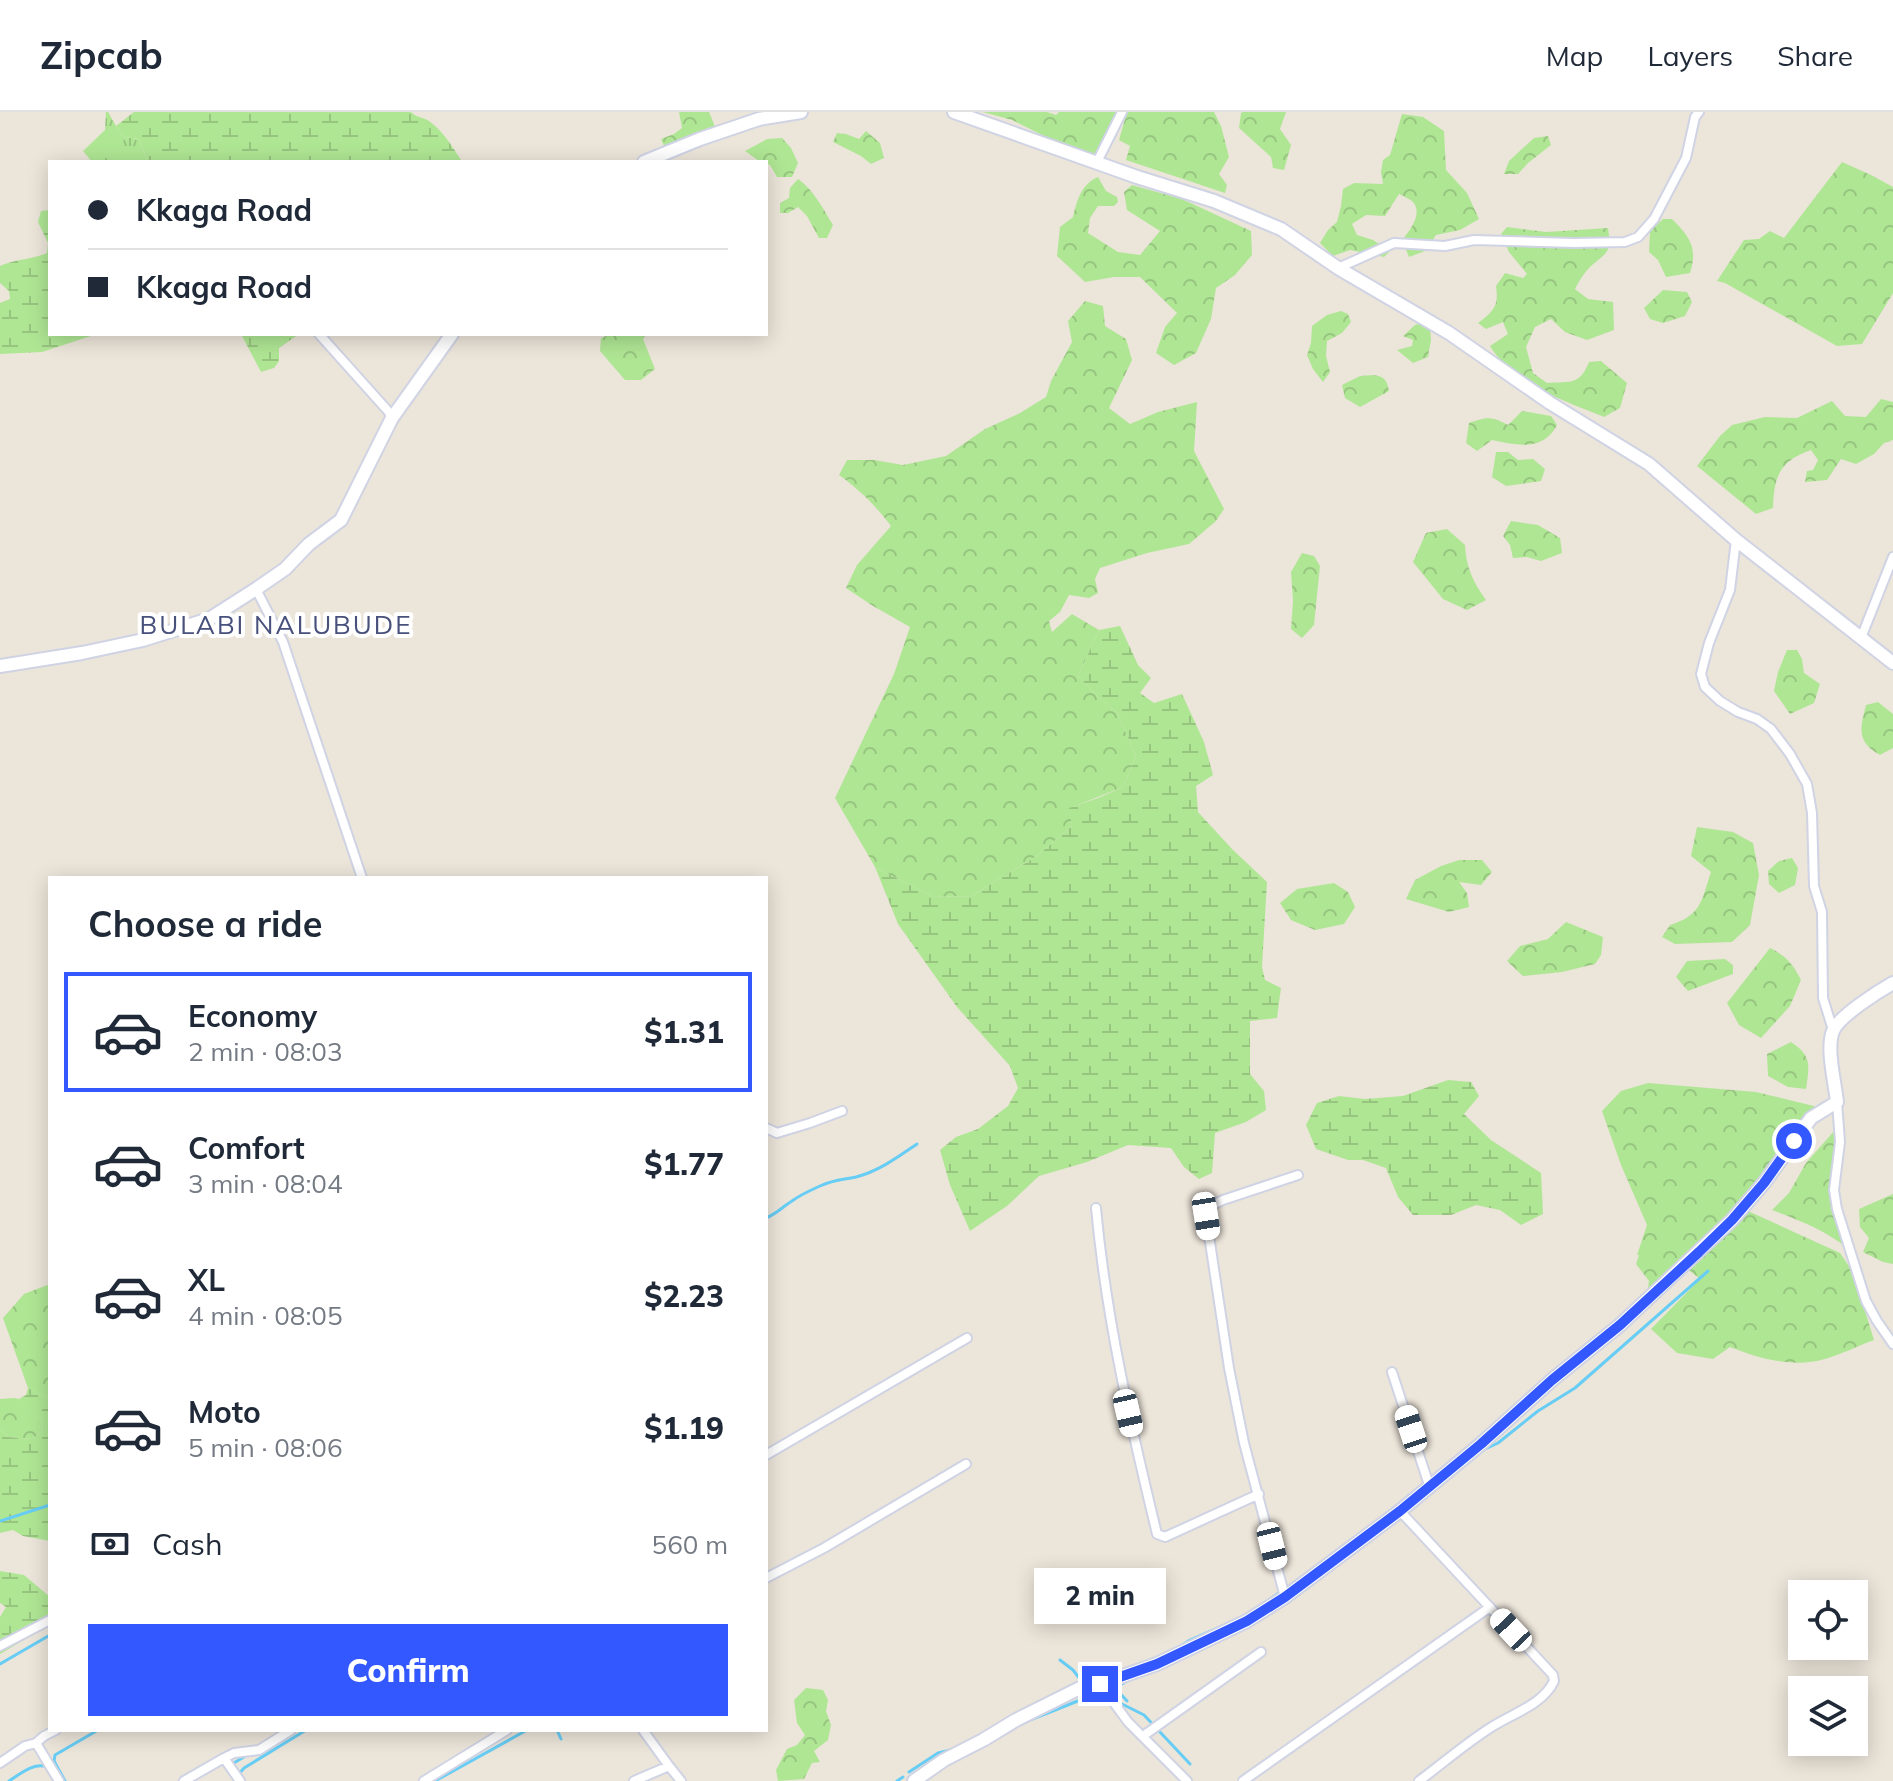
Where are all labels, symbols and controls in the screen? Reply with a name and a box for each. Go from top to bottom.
text: Zipcab [40,31,163,79]
text: Map [1546,38,1603,73]
text: Layers [1647,38,1733,73]
text: Share [1777,38,1853,73]
text: Kkaga Road [136,191,312,229]
text: Kkaga Road [136,268,312,306]
district label: BULABI NALUBUDE [140,608,412,641]
text: Choose a ride [88,901,322,946]
icon: car [92,996,164,1068]
text: Economy [188,997,317,1035]
text: $1.31 [644,1013,724,1051]
text: 2 min · 08:03 [188,1035,343,1068]
route start [1776,1123,1812,1159]
icon: car [92,1128,164,1200]
text: Comfort [188,1129,305,1167]
text: $1.77 [644,1145,724,1183]
text: 3 min · 08:04 [188,1167,343,1200]
car [1190,1190,1222,1242]
icon: car [92,1260,164,1332]
text: XL [188,1261,225,1299]
text: $2.23 [644,1277,724,1315]
text: 4 min · 08:05 [188,1299,343,1332]
car [1111,1387,1145,1439]
icon: car [92,1392,164,1464]
text: Moto [188,1393,261,1431]
car [1392,1402,1430,1456]
text: $1.19 [644,1409,724,1447]
text: 5 min · 08:06 [188,1431,343,1464]
car [1255,1520,1289,1572]
icon: cash [88,1522,132,1566]
text: Cash [152,1525,223,1563]
text: 560 m [652,1528,728,1561]
callout: 2 min [1034,1568,1166,1624]
text: 2 min [1065,1579,1135,1612]
map controls [1788,1580,1868,1756]
button: locate [1788,1580,1868,1660]
car [1486,1604,1536,1656]
button: Confirm [88,1624,728,1716]
route end [1082,1666,1118,1702]
button: layers [1788,1676,1868,1756]

